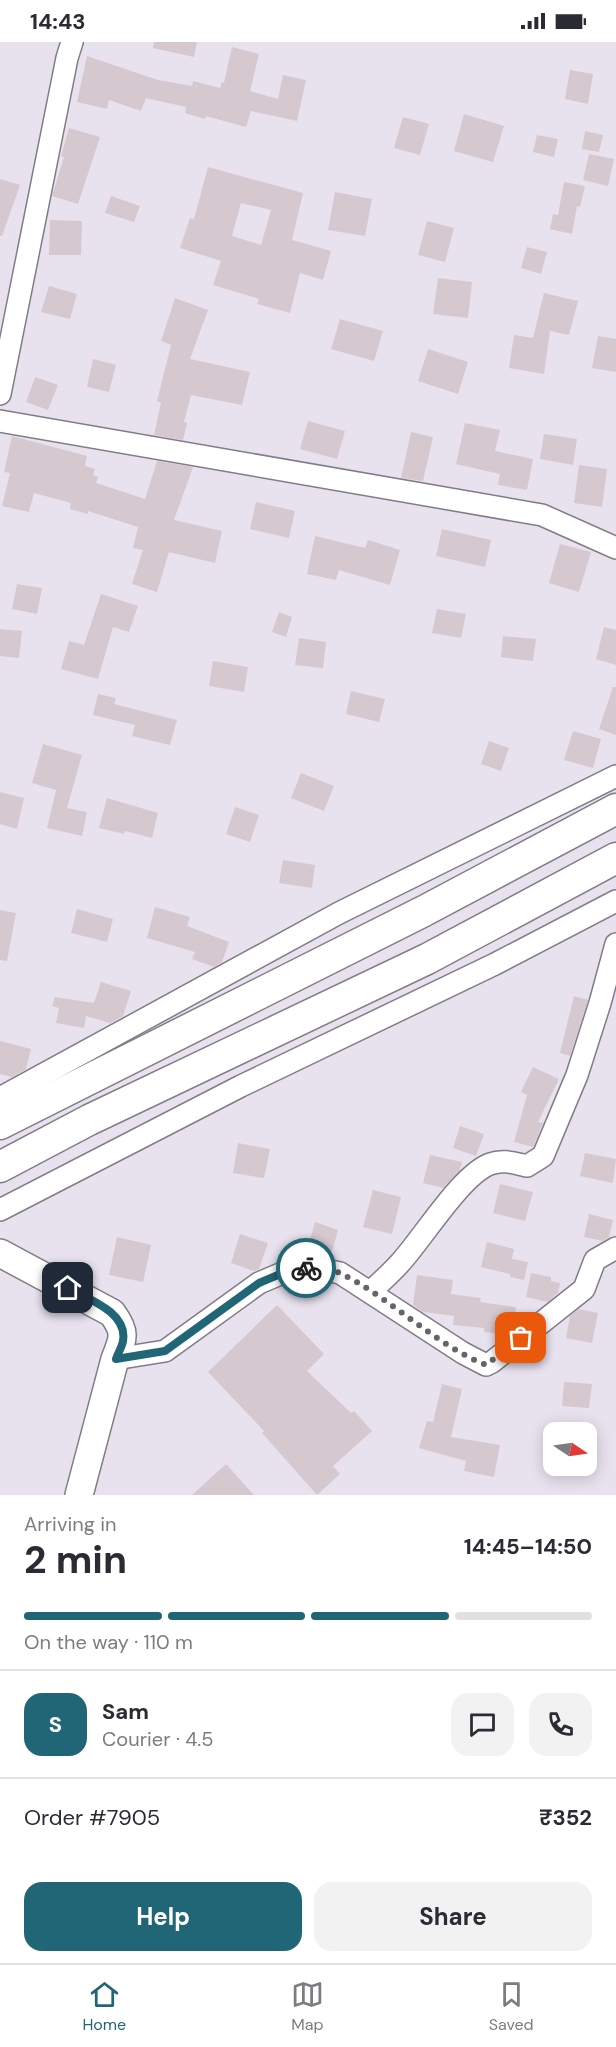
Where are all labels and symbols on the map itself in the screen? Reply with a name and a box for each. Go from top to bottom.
courier [276,1238,336,1298]
pin [42,1262,93,1313]
pin [495,1312,546,1363]
north arrow [543,1422,597,1476]

